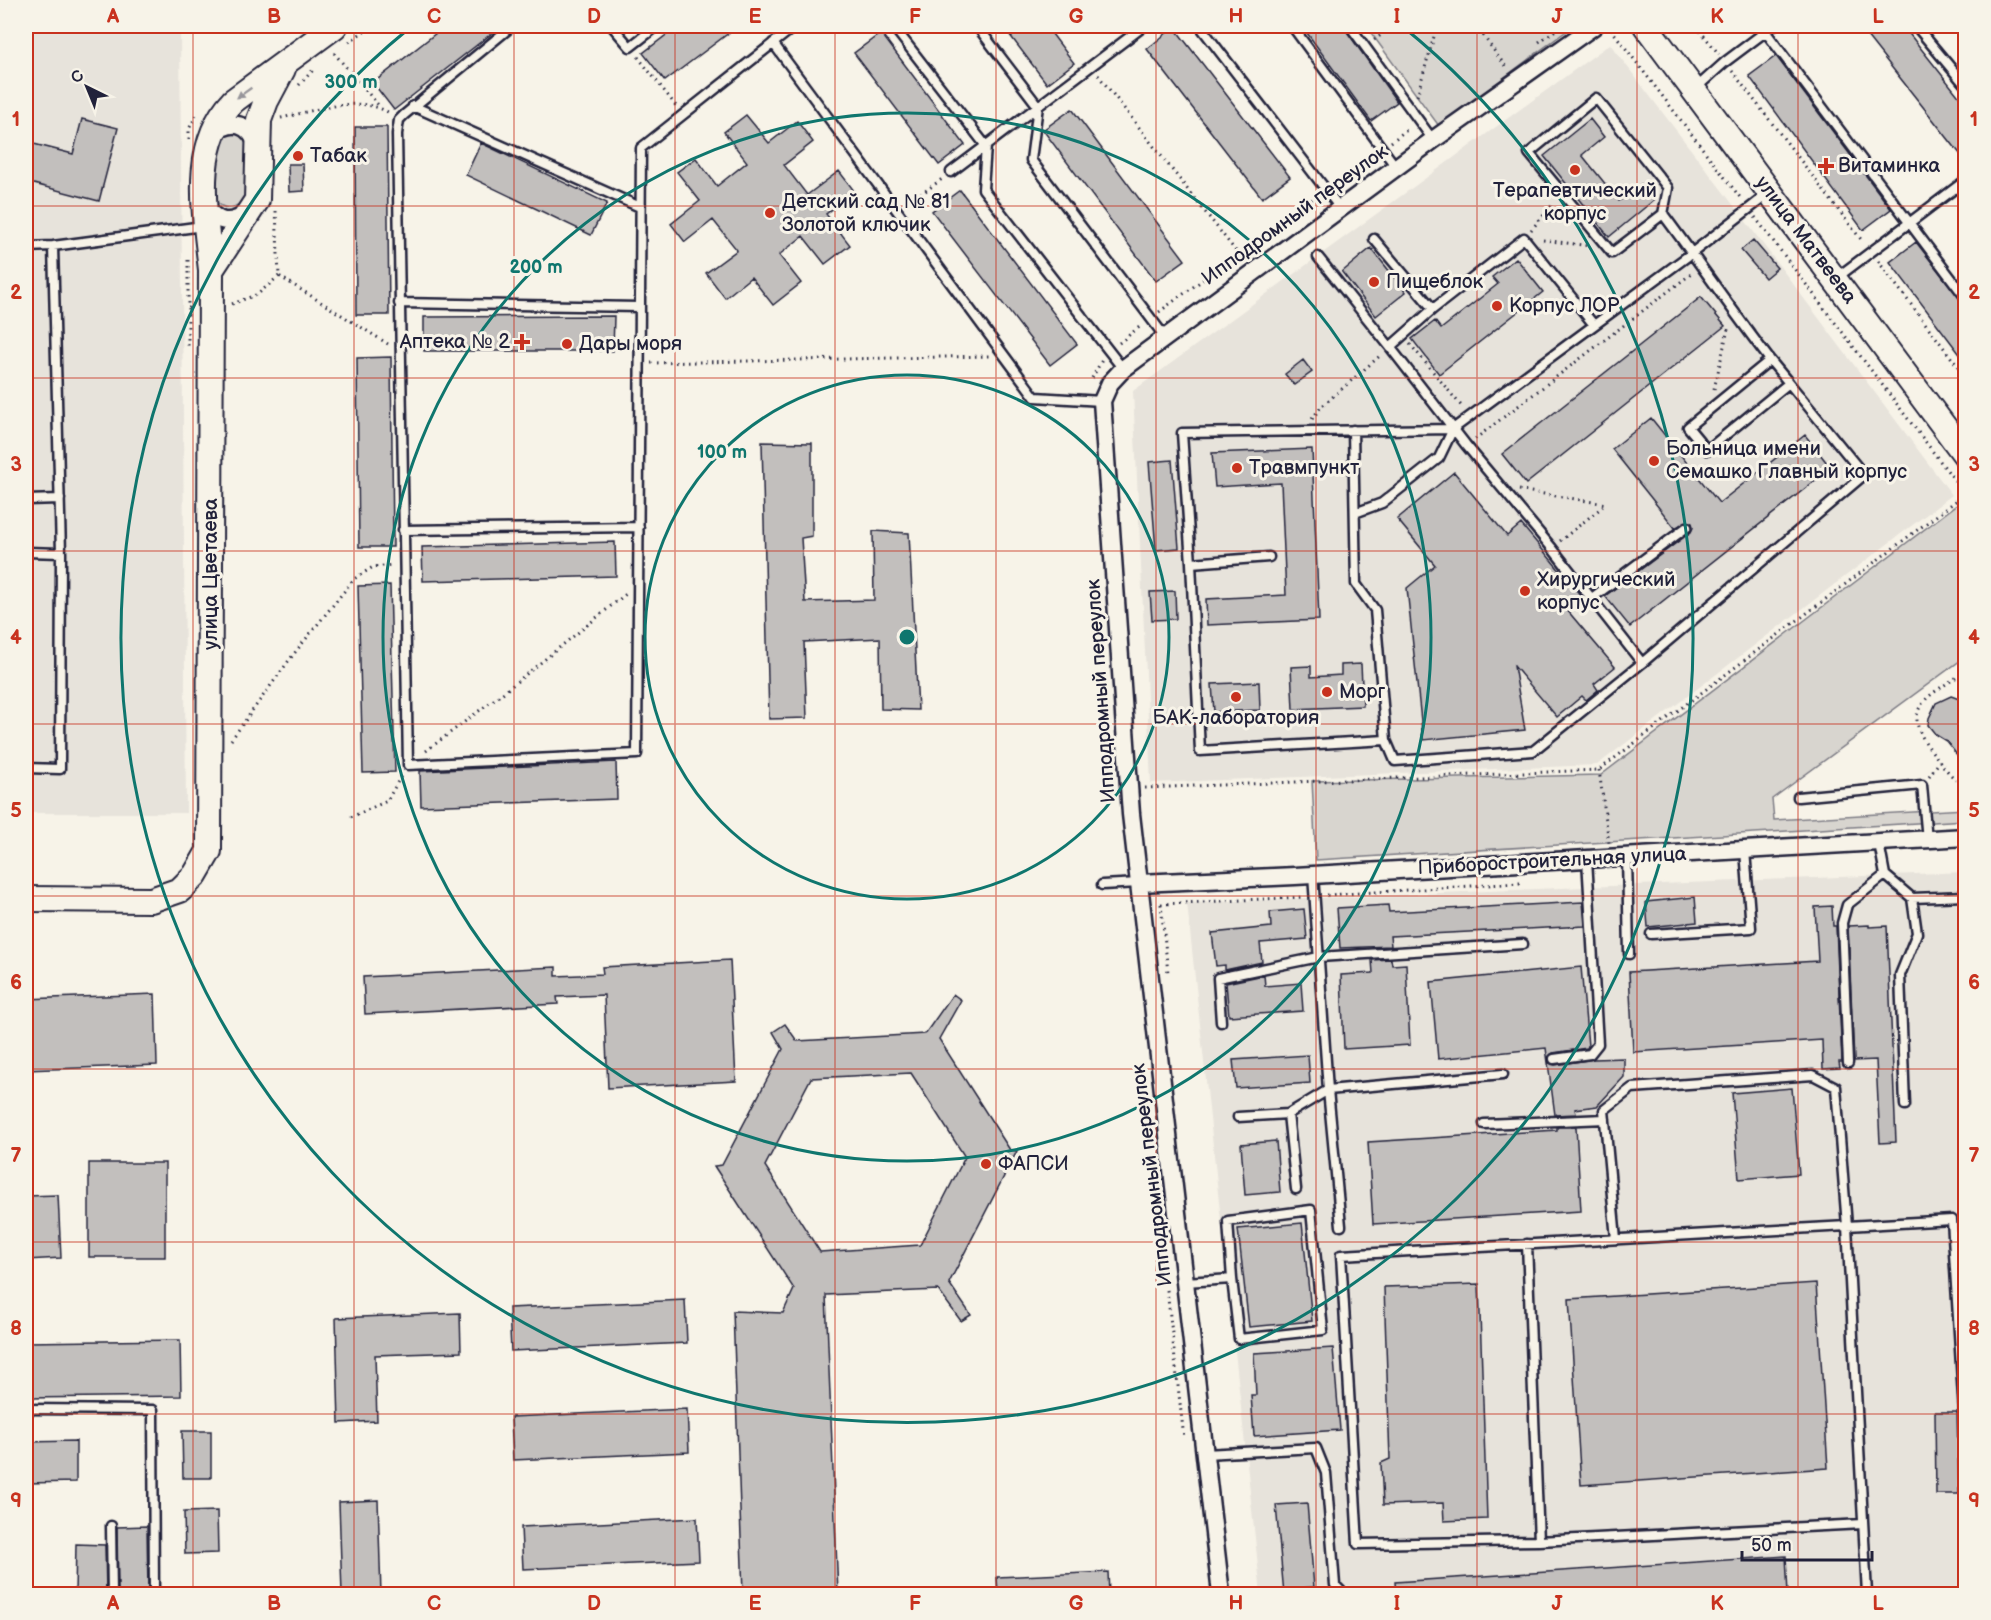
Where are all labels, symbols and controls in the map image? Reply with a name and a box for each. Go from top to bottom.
text: A [106,5,120,29]
text: B [267,5,281,29]
text: C [427,5,441,29]
text: D [587,5,601,29]
text: E [749,5,762,29]
text: F [909,5,921,29]
text: G [1069,5,1084,29]
text: H [1229,5,1243,29]
text: I [1394,5,1400,29]
text: J [1552,5,1564,29]
text: K [1710,5,1724,29]
text: L [1872,5,1884,29]
north arrow [57,57,117,117]
text: С [67,66,88,88]
text: 300 m [324,72,378,93]
one-way arrow [236,87,252,98]
text: 1 [12,108,20,132]
text: 1 [1970,108,1978,132]
street label: Ипподромный переулок [1197,139,1393,291]
place label: Табак [310,144,367,168]
marker: Табак [291,149,305,163]
place label: Витаминка [1838,154,1941,178]
marker: Витаминка [1819,159,1833,173]
marker: Терапевтический корпус [1568,163,1582,177]
street label: улица Матвеева [1750,171,1862,309]
place label: Терапевтический корпус [1493,179,1657,226]
place label: Детский сад № 81 Золотой ключик [782,190,950,237]
marker: Детский сад № 81 Золотой ключик [763,206,777,220]
text: 200 m [509,257,563,278]
place label: Пищеблок [1386,270,1483,294]
marker: Пищеблок [1367,275,1381,289]
text: 2 [10,281,22,305]
text: 2 [1968,281,1980,305]
place label: Корпус ЛОР [1509,294,1620,318]
marker: Корпус ЛОР [1490,299,1504,313]
place label: Аптека № 2 [399,330,510,354]
place label: Дары моря [579,332,682,356]
marker: Аптека № 2 [515,335,529,349]
marker: Дары моря [560,337,574,351]
place label: Больница имени Семашко Главный корпус [1666,437,1907,484]
text: 100 m [697,442,747,463]
text: 3 [10,453,22,477]
text: 3 [1968,453,1980,477]
marker: Больница имени Семашко Главный корпус [1647,454,1661,468]
place label: Травмпункт [1249,456,1360,480]
marker: Травмпункт [1230,461,1244,475]
street label: улица Цветаева [199,498,223,650]
place label: Хирургический корпус [1537,568,1676,615]
street label: Ипподромный переулок [1081,578,1121,804]
marker: Хирургический корпус [1518,584,1532,598]
text: 4 [10,626,22,650]
text: 4 [1968,626,1980,650]
centre of rings [897,627,917,647]
place label: Морг [1339,680,1385,704]
marker: Морг [1320,685,1334,699]
marker: БАК-лаборатория [1229,690,1243,704]
place label: БАК-лаборатория [1153,706,1319,730]
text: 5 [10,799,22,823]
text: 5 [1968,799,1980,823]
street label: Приборостроительная улица [1417,842,1687,880]
text: 6 [10,971,22,995]
text: 6 [1968,971,1980,995]
street label: Ипподромный переулок [1126,1062,1178,1288]
text: 7 [10,1144,22,1168]
text: 7 [1968,1144,1980,1168]
place label: ФАПСИ [998,1152,1069,1176]
marker: ФАПСИ [979,1157,993,1171]
text: 8 [10,1317,22,1341]
text: 8 [1968,1317,1980,1341]
text: 9 [10,1489,22,1513]
text: 9 [1968,1489,1980,1513]
scale bar [1742,1524,1872,1562]
text: 50 m [1751,1535,1792,1556]
text: A [106,1592,120,1616]
text: B [267,1592,281,1616]
text: C [427,1592,441,1616]
text: D [587,1592,601,1616]
text: E [749,1592,762,1616]
text: F [909,1592,921,1616]
text: G [1069,1592,1084,1616]
text: H [1229,1592,1243,1616]
text: I [1394,1592,1400,1616]
text: J [1552,1592,1564,1616]
text: K [1710,1592,1724,1616]
text: L [1872,1592,1884,1616]

